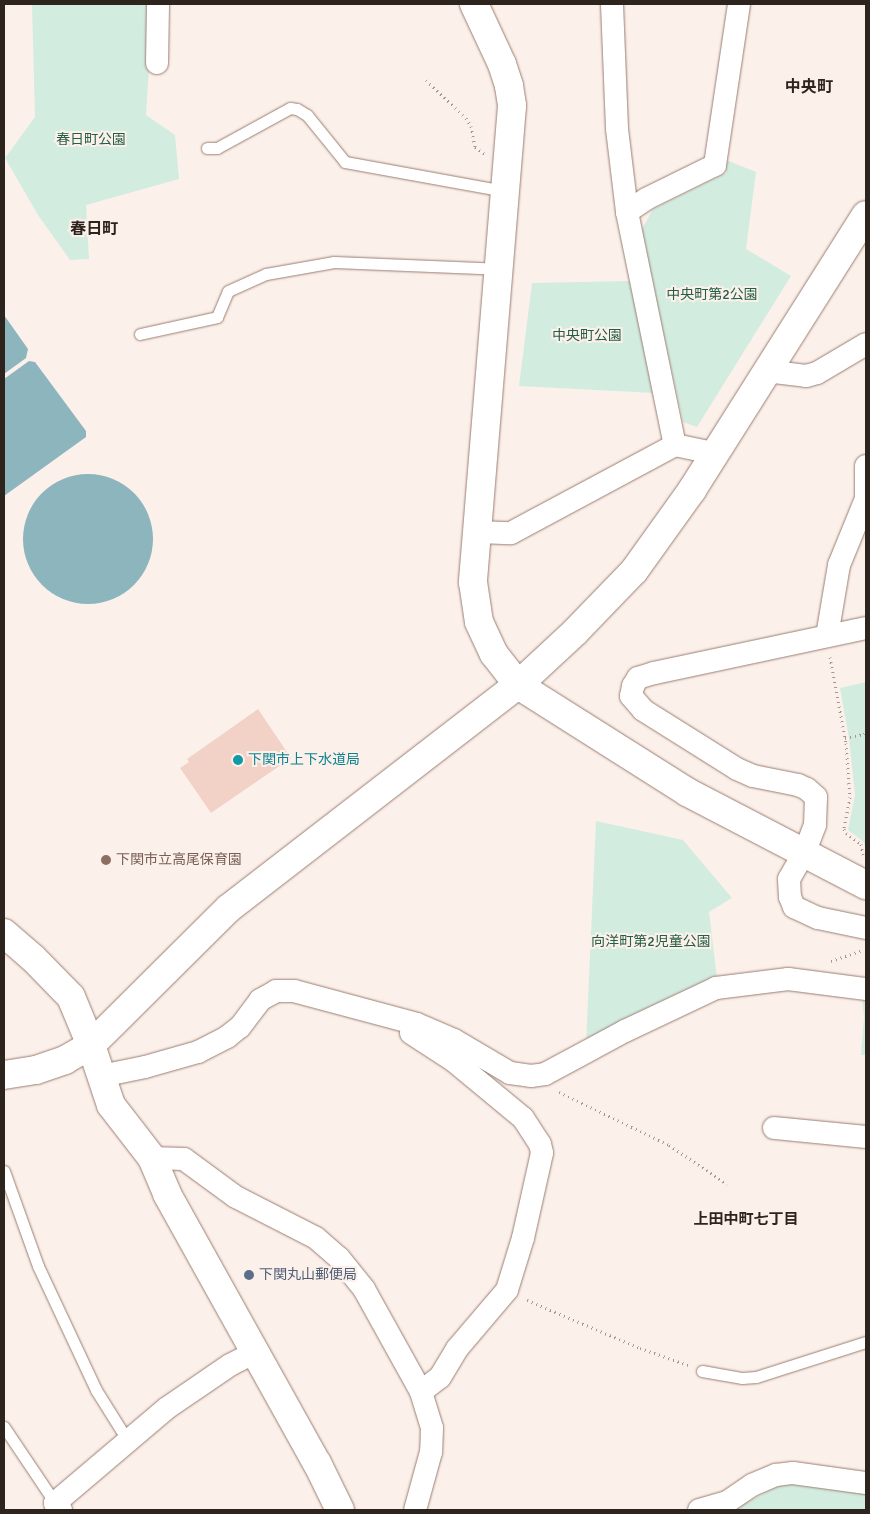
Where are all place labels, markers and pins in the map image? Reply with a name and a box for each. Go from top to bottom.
place label: 下関市上下水道局 [248,752,360,768]
marker: 下関市上下水道局 [232,754,244,766]
place label: 下関市立高尾保育園 [116,852,242,868]
marker: 下関市立高尾保育園 [100,854,112,866]
place label: 下関丸山郵便局 [259,1267,357,1283]
marker: 下関丸山郵便局 [243,1269,255,1281]

